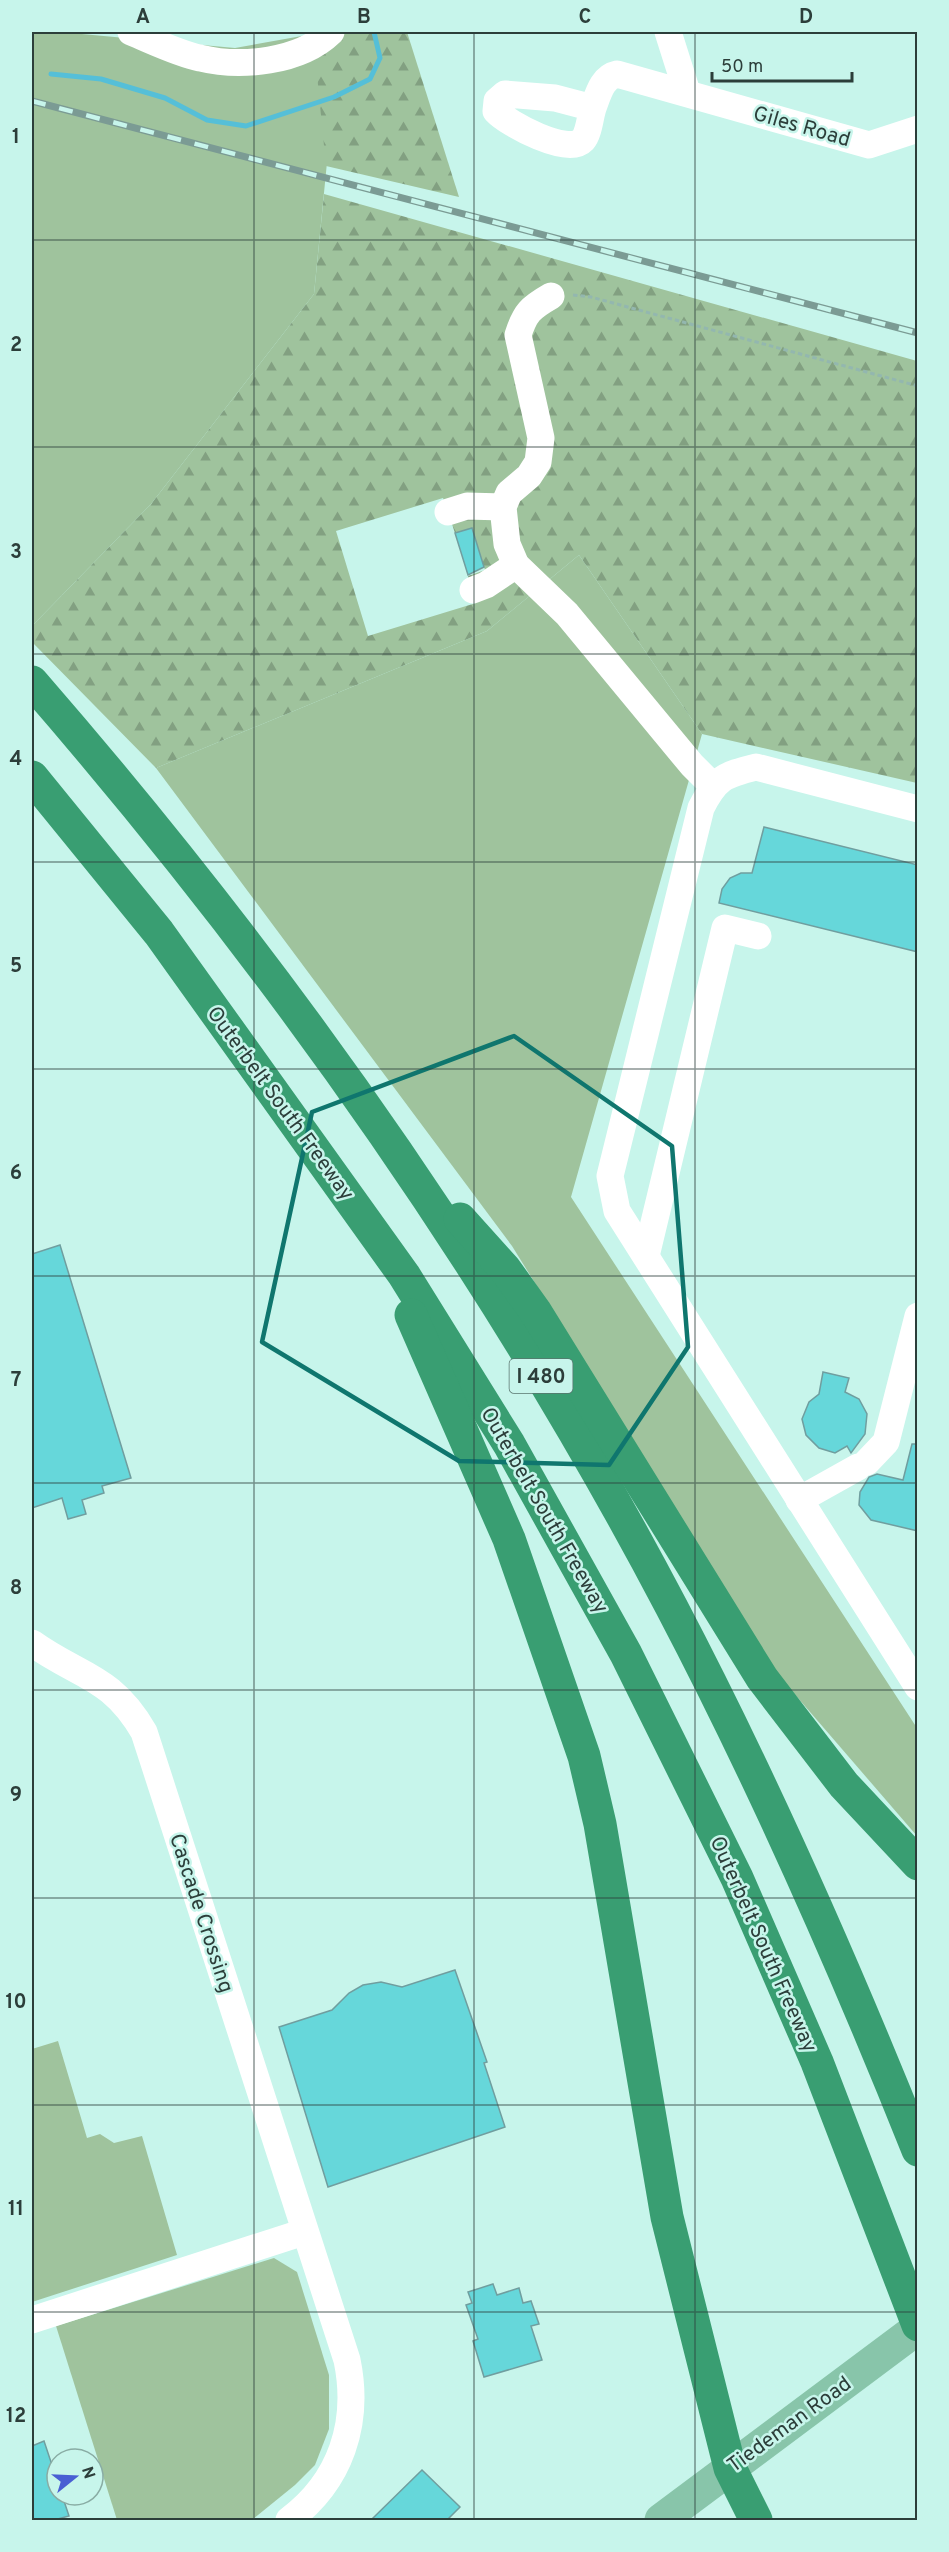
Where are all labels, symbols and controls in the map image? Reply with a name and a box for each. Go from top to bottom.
text: A [136,5,150,31]
text: B [357,5,371,31]
text: C [579,5,591,31]
text: D [799,5,813,31]
scale bar [712,45,852,83]
text: 50 m [721,56,763,79]
street label: Giles Road [750,101,853,154]
text: 1 [12,125,20,151]
text: 2 [10,333,22,359]
text: 3 [10,540,22,566]
text: 4 [10,747,22,773]
text: 5 [10,954,22,980]
street label: Outerbelt South Freeway [200,1001,359,1206]
text: 6 [10,1161,22,1187]
road number: I 480 [510,1359,572,1393]
text: 7 [11,1368,21,1394]
street label: Outerbelt South Freeway [474,1403,614,1619]
text: 8 [10,1576,22,1602]
text: 9 [10,1783,22,1809]
street label: Cascade Crossing [162,1830,239,1996]
street label: Outerbelt South Freeway [703,1832,823,2057]
text: 10 [5,1990,27,2016]
text: 11 [8,2197,24,2223]
street label: Tiedeman Road [722,2371,857,2479]
text: 12 [6,2404,26,2430]
north arrow [45,2447,105,2507]
text: N [76,2464,99,2482]

